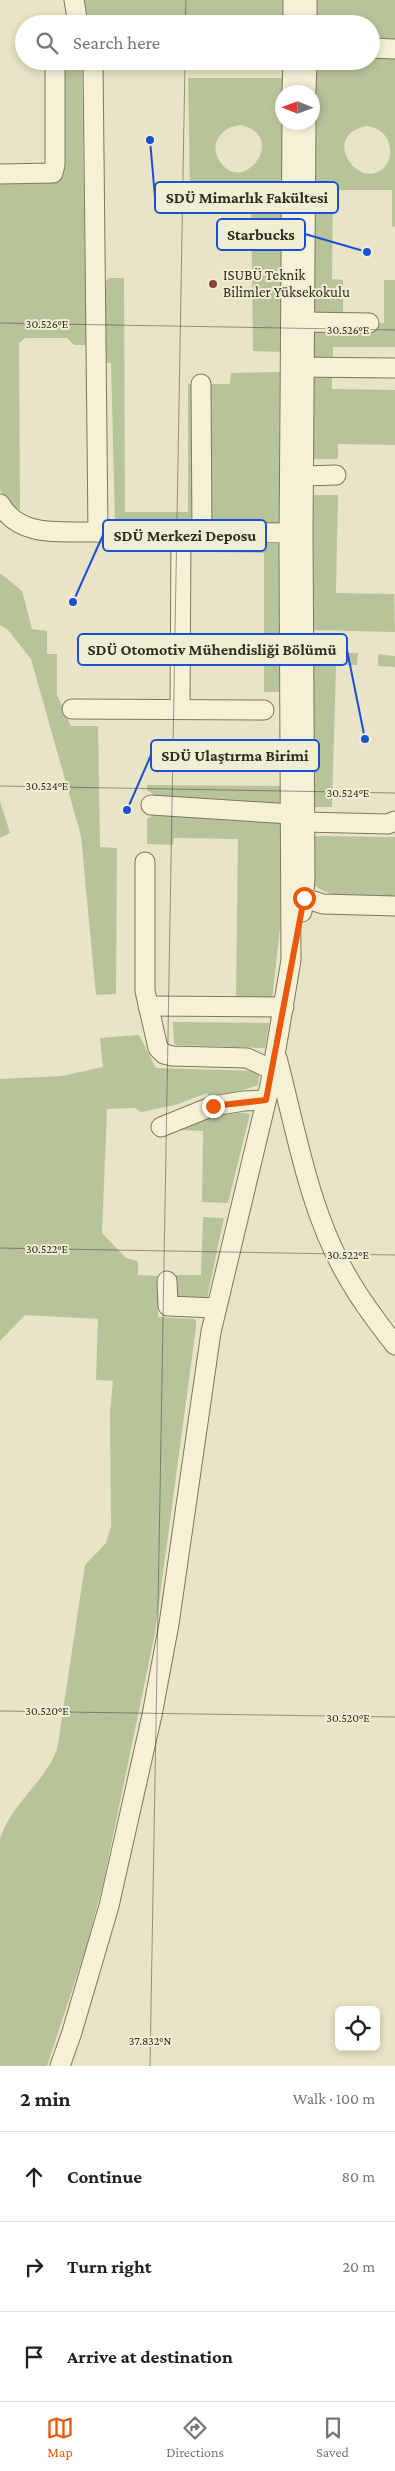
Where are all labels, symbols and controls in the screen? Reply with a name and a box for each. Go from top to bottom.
search box [15,15,380,70]
icon: search [33,29,61,57]
text: Search here [73,32,160,53]
north arrow [275,85,320,130]
callout: SDÜ Mimarlık Fakültesi [155,182,338,213]
text: SDÜ Mimarlık Fakültesi [166,189,329,206]
callout: Starbucks [217,219,305,250]
text: Starbucks [227,226,295,243]
place label: ISUBÜ Teknik Bilimler Yüksekokulu [223,267,350,300]
marker: ISUBÜ Teknik Bilimler Yüksekokulu [207,278,219,290]
text: 30.526°E [26,317,69,331]
text: 30.526°E [327,323,370,337]
callout: SDÜ Merkezi Deposu [103,520,266,551]
text: SDÜ Merkezi Deposu [114,527,256,544]
callout: SDÜ Otomotiv Mühendisliği Bölümü [78,634,347,665]
text: SDÜ Otomotiv Mühendisliği Bölümü [87,641,337,658]
callout: SDÜ Ulaştırma Birimi [151,740,319,771]
text: SDÜ Ulaştırma Birimi [161,747,309,764]
text: 30.524°E [26,779,69,793]
text: 30.524°E [327,786,370,800]
route start [293,887,316,910]
route end [202,1095,225,1118]
text: 30.522°E [26,1242,69,1256]
text: 30.522°E [327,1248,370,1262]
text: 30.520°E [25,1704,69,1718]
text: 30.520°E [326,1711,370,1725]
map controls [335,2006,380,2051]
button: locate [335,2006,380,2051]
text: 37.832°N [129,2034,171,2048]
text: 2 min [20,2087,71,2111]
text: Walk · 100 m [293,2090,375,2107]
icon: ahead [20,2163,48,2191]
text: Continue [67,2166,142,2187]
text: 80 m [341,2168,375,2185]
icon: right [20,2253,48,2281]
text: Turn right [67,2256,152,2277]
text: 20 m [342,2258,375,2275]
icon: arrive [20,2343,48,2371]
text: Arrive at destination [67,2346,233,2367]
tab: Map [46,2414,74,2460]
tab: Directions [166,2414,224,2460]
tab: Saved [316,2414,349,2460]

